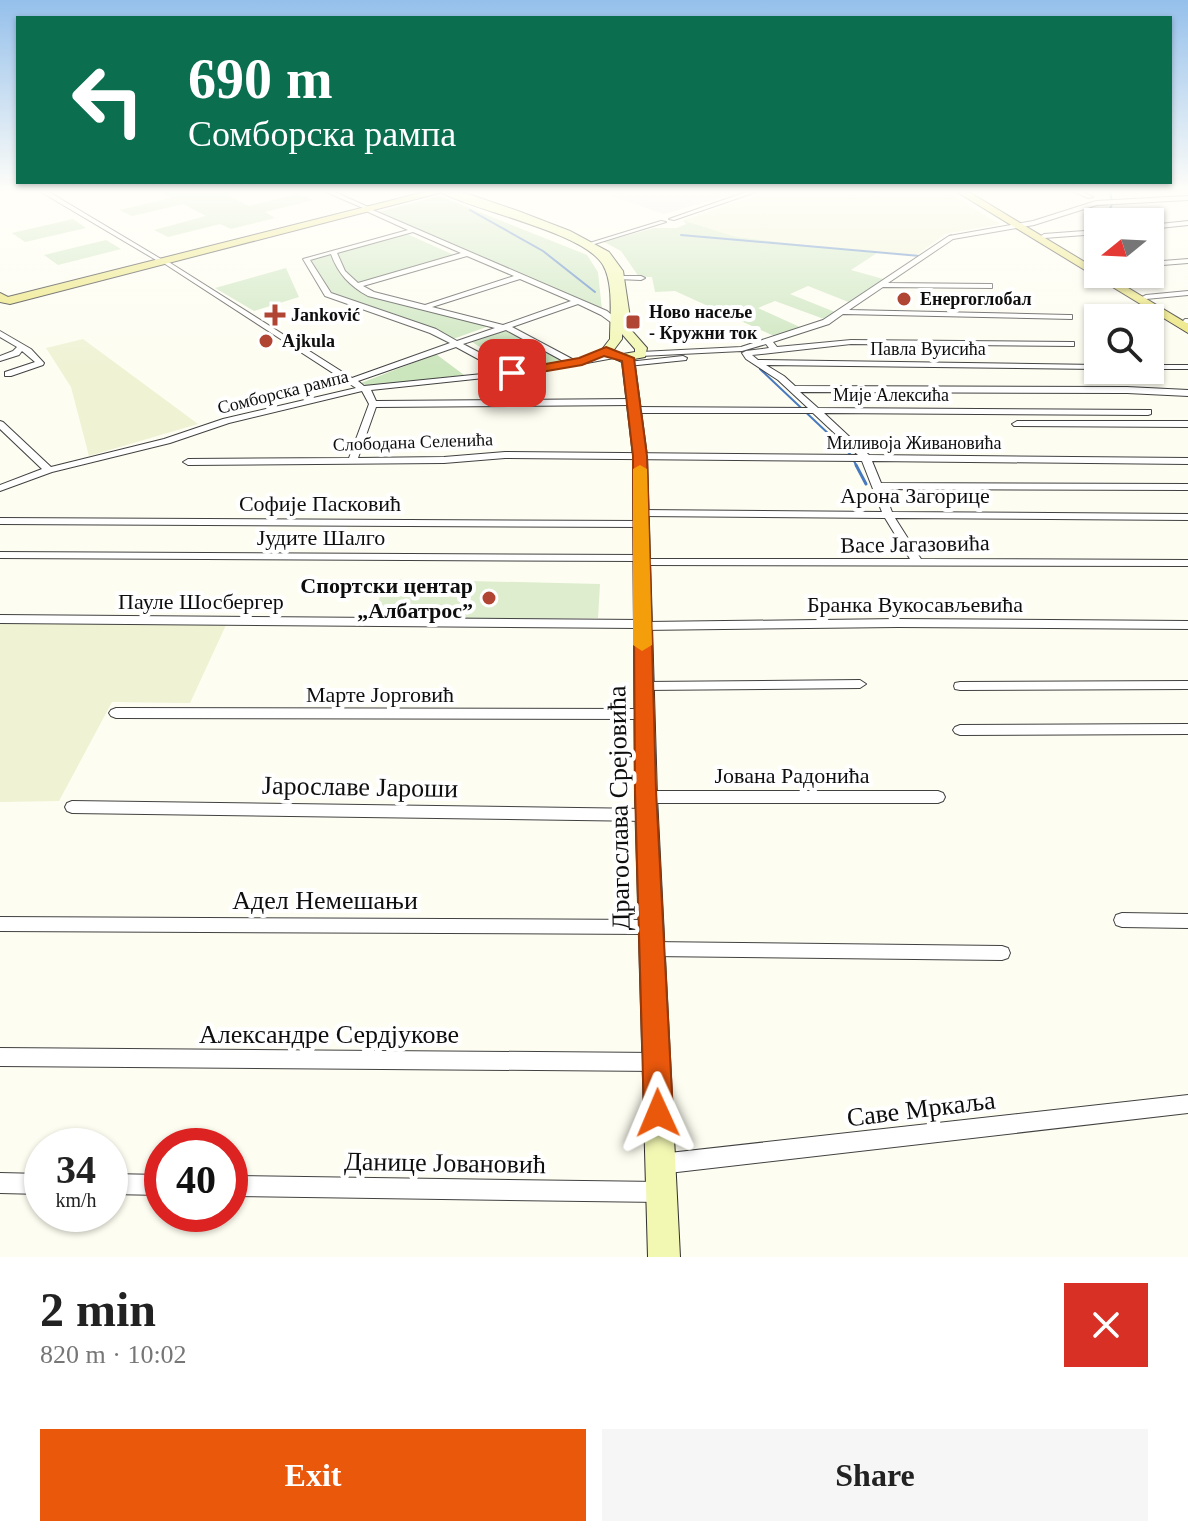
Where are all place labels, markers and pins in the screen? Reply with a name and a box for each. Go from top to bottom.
place label: Енергоглобал [920,289,1032,309]
marker: Енергоглобал [895,290,913,308]
place label: Ново насеље - Кружни ток [649,302,758,343]
place label: Janković [291,305,360,325]
marker: Janković [266,306,284,324]
marker: Ново насеље - Кружни ток [624,313,642,331]
place label: Ajkula [282,331,335,351]
marker: Ajkula [257,332,275,350]
pin [478,339,546,407]
place label: Спортски центар „Албатрос” [300,573,473,623]
marker: Спортски центар „Албатрос” [480,589,498,607]

